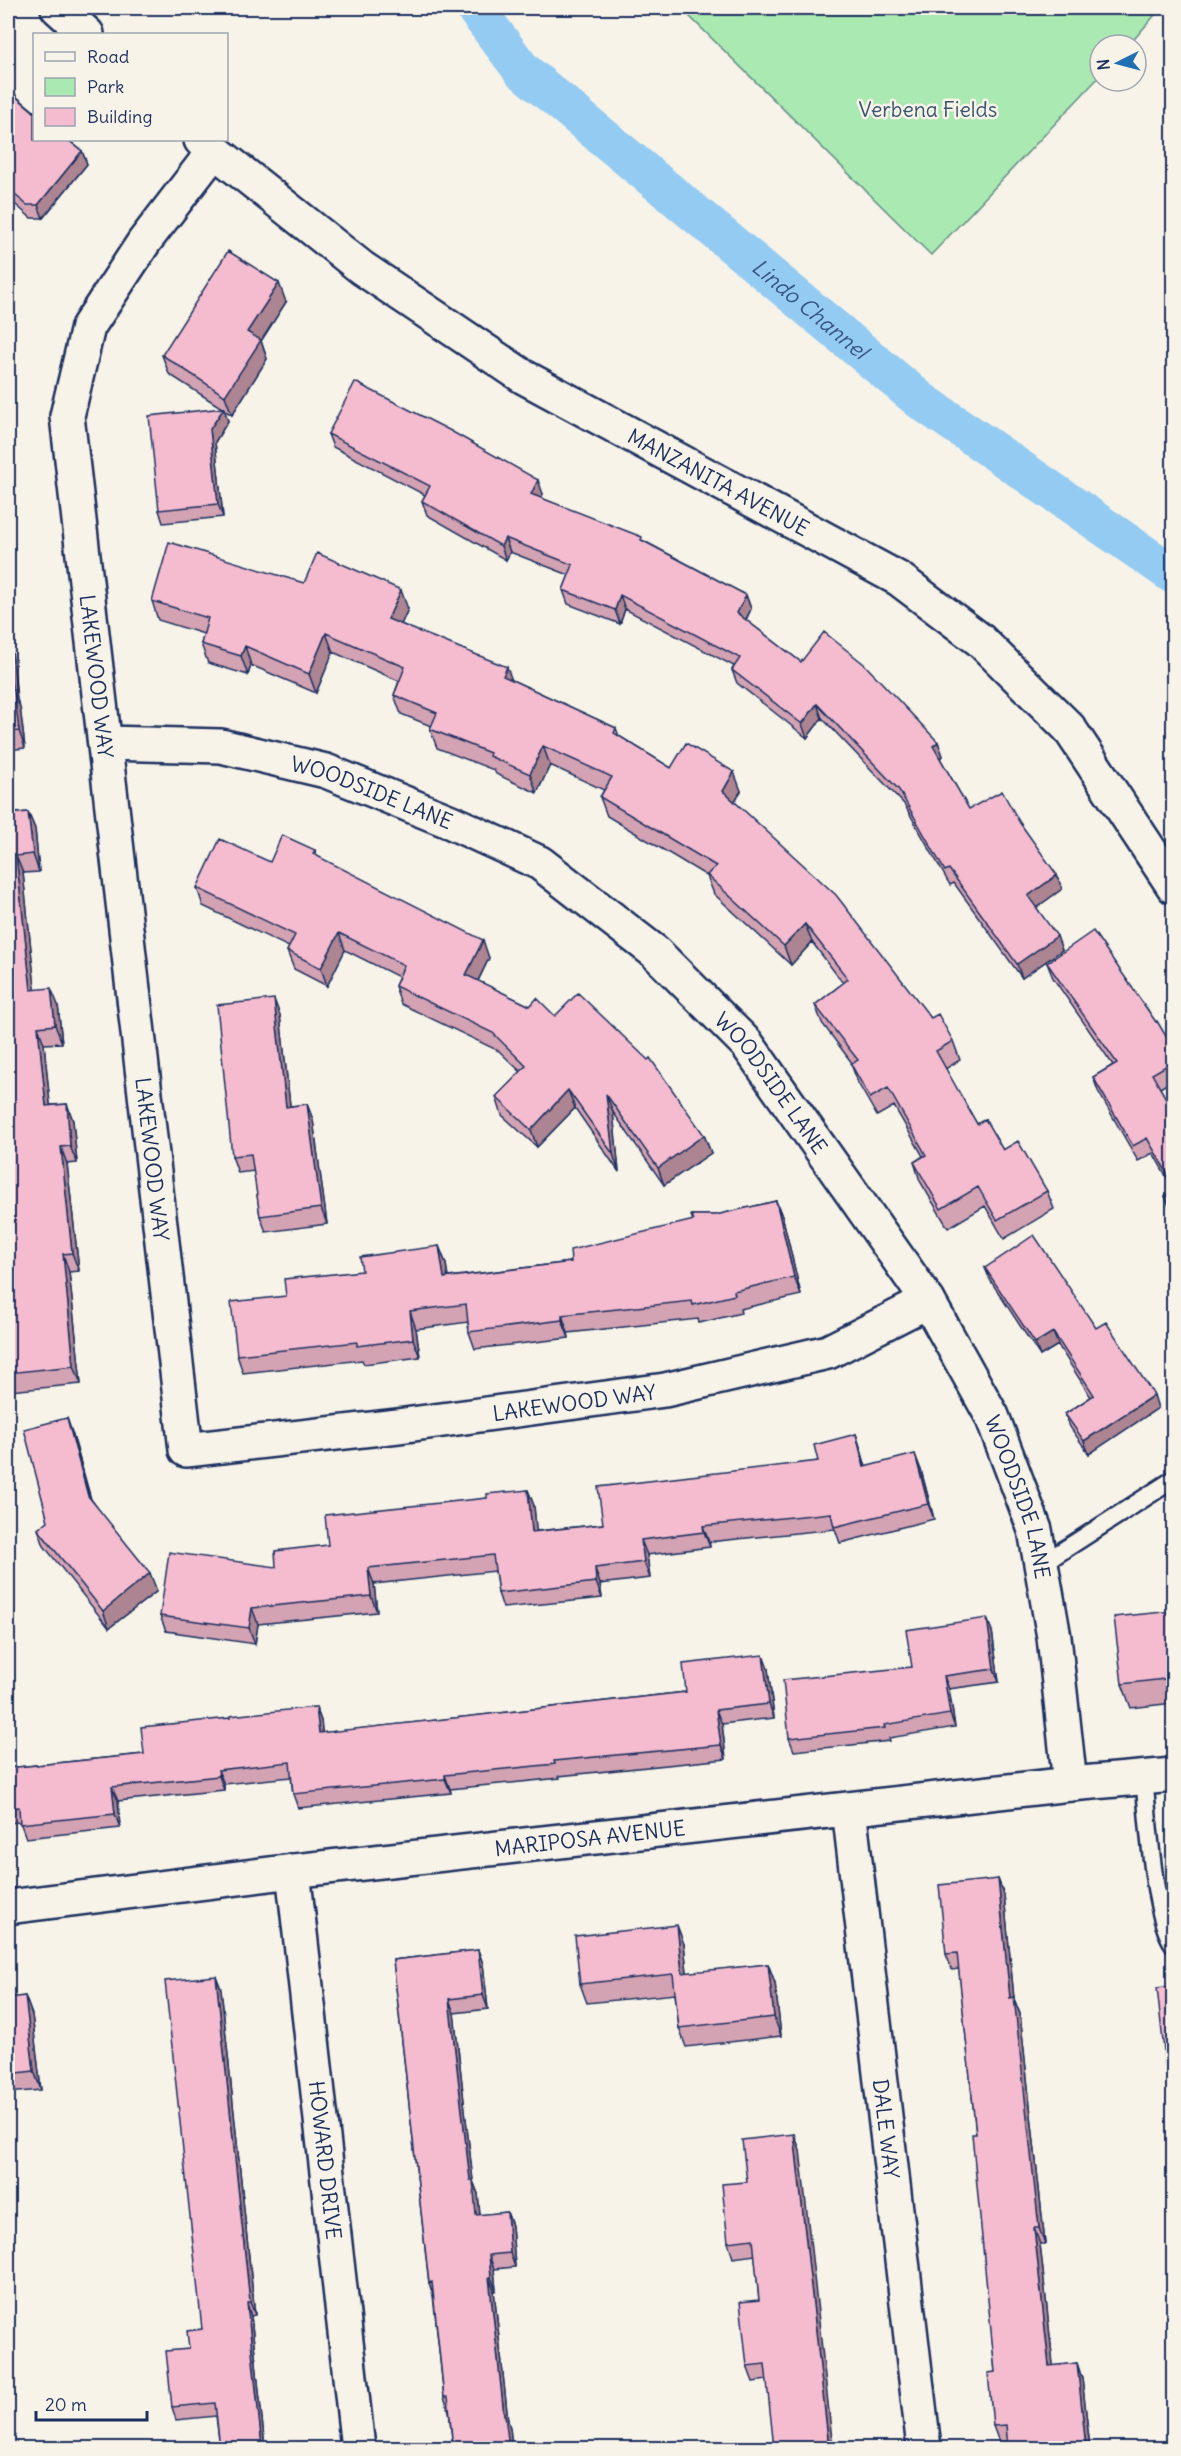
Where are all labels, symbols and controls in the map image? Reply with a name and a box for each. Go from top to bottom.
legend [33,33,228,141]
north arrow [1088,33,1148,93]
text: Road [87,45,130,68]
text: N [1093,58,1114,71]
text: Park [87,75,124,98]
park label: Verbena Fields [859,96,997,123]
text: Building [87,105,152,128]
water label: Lindo Channel [746,253,876,367]
street label: MANZANITA AVENUE [623,422,814,542]
street label: LAKEWOOD WAY [74,593,120,760]
street label: WOODSIDE LANE [288,750,457,835]
street label: WOODSIDE LANE [709,1006,834,1159]
street label: LAKEWOOD WAY [130,1076,175,1243]
street label: LAKEWOOD WAY [491,1378,658,1427]
street label: WOODSIDE LANE [979,1411,1057,1581]
street label: MARIPOSA AVENUE [493,1814,687,1862]
street label: DALE WAY [867,2078,906,2180]
street label: HOWARD DRIVE [303,2079,348,2241]
scale bar [36,2384,147,2422]
text: 20 m [45,2393,87,2416]

